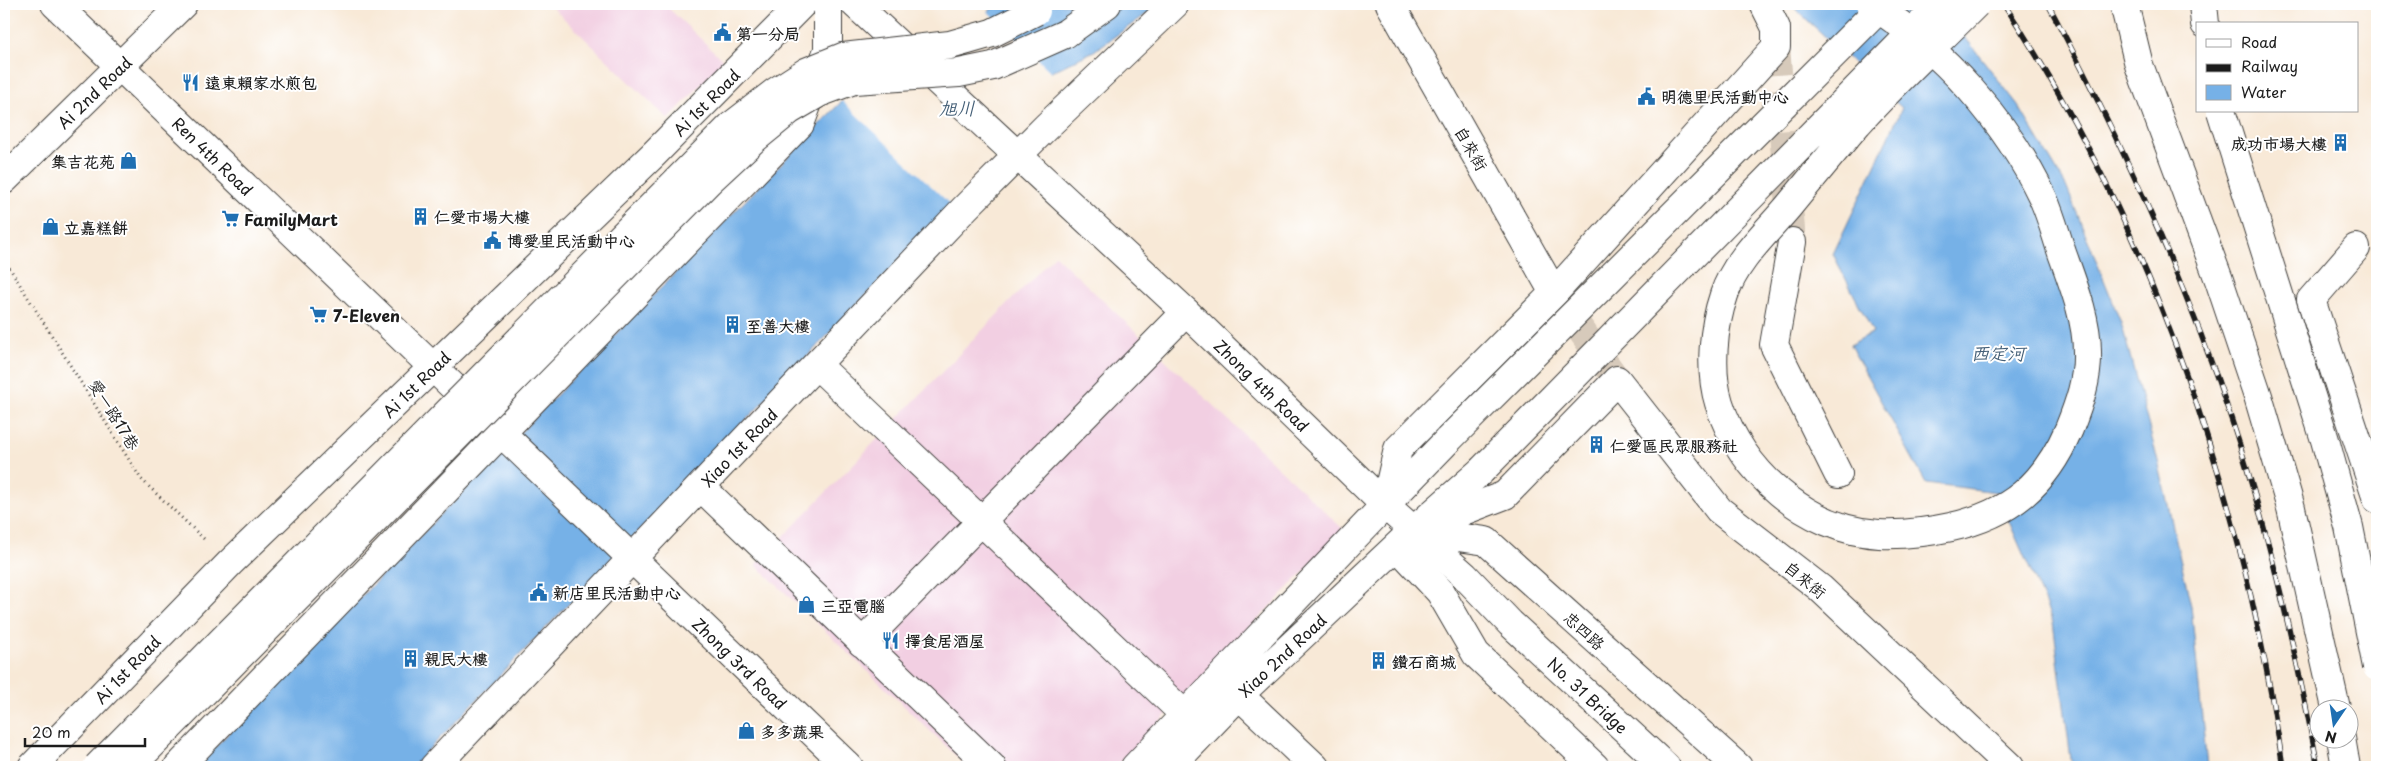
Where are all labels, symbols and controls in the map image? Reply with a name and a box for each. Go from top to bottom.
place label: 第一分局 [736,21,800,45]
legend [2196,22,2358,112]
public building icon: 第一分局 [712,23,732,43]
text: Road [2241,30,2277,53]
street label: Ai 2nd Road [51,50,137,134]
text: Railway [2241,54,2298,77]
street label: Ai 1st Road [667,63,745,141]
place label: 遠東賴家水煎包 [205,70,317,94]
restaurant icon: 遠東賴家水煎包 [181,72,201,92]
text: Water [2241,80,2286,103]
place label: 明德里民活動中心 [1661,84,1789,108]
public building icon: 明德里民活動中心 [1637,86,1657,106]
water label: 旭川 [939,94,976,121]
street label: Ren 4th Road [167,111,259,201]
street label: 自來街 [1450,121,1494,175]
place label: 成功市場大樓 [2231,131,2327,155]
building icon: 成功市場大樓 [2331,133,2351,153]
place label: 集吉花苑 [51,149,115,173]
shop icon: 集吉花苑 [119,151,139,171]
place label: 仁愛市場大樓 [434,204,530,228]
building icon: 仁愛市場大樓 [410,206,430,226]
place label: FamilyMart [244,207,338,231]
supermarket icon: FamilyMart [220,209,240,229]
place label: 立嘉糕餅 [64,215,128,239]
shop icon: 立嘉糕餅 [40,217,60,237]
place label: 博愛里民活動中心 [507,228,635,252]
public building icon: 博愛里民活動中心 [483,230,503,250]
place label: 7-Eleven [333,303,400,327]
supermarket icon: 7-Eleven [309,305,329,325]
place label: 至善大樓 [746,313,810,337]
building icon: 至善大樓 [722,315,742,335]
street label: Zhong 4th Road [1209,333,1315,437]
water label: 西定河 [1971,339,2028,366]
street label: Ai 1st Road [377,345,455,423]
street label: 愛一路17巷 [84,374,146,454]
street label: Xiao 1st Road [695,402,783,492]
place label: 仁愛區民眾服務社 [1610,433,1738,457]
building icon: 仁愛區民眾服務社 [1586,435,1606,455]
street label: 自來街 [1780,555,1832,603]
place label: 新店里民活動中心 [553,580,681,604]
public building icon: 新店里民活動中心 [529,582,549,602]
place label: 三亞電腦 [821,593,885,617]
shop icon: 三亞電腦 [797,595,817,615]
street label: 忠四路 [1559,605,1611,655]
street label: Xiao 2nd Road [1233,608,1331,702]
street label: Zhong 3rd Road [687,611,793,715]
place label: 擇食居酒屋 [905,628,985,652]
street label: Ai 1st Road [88,630,166,708]
restaurant icon: 擇食居酒屋 [881,630,901,650]
place label: 親民大樓 [424,646,488,670]
building icon: 親民大樓 [400,648,420,668]
place label: 鑽石商城 [1392,649,1456,673]
building icon: 鑽石商城 [1368,651,1388,671]
street label: No. 31 Bridge [1542,651,1634,739]
north arrow [2308,698,2358,748]
scale bar [25,716,145,748]
place label: 多多蔬果 [760,719,824,743]
text: 20 m [32,720,71,743]
shop icon: 多多蔬果 [736,721,756,741]
text: N [2323,726,2339,749]

